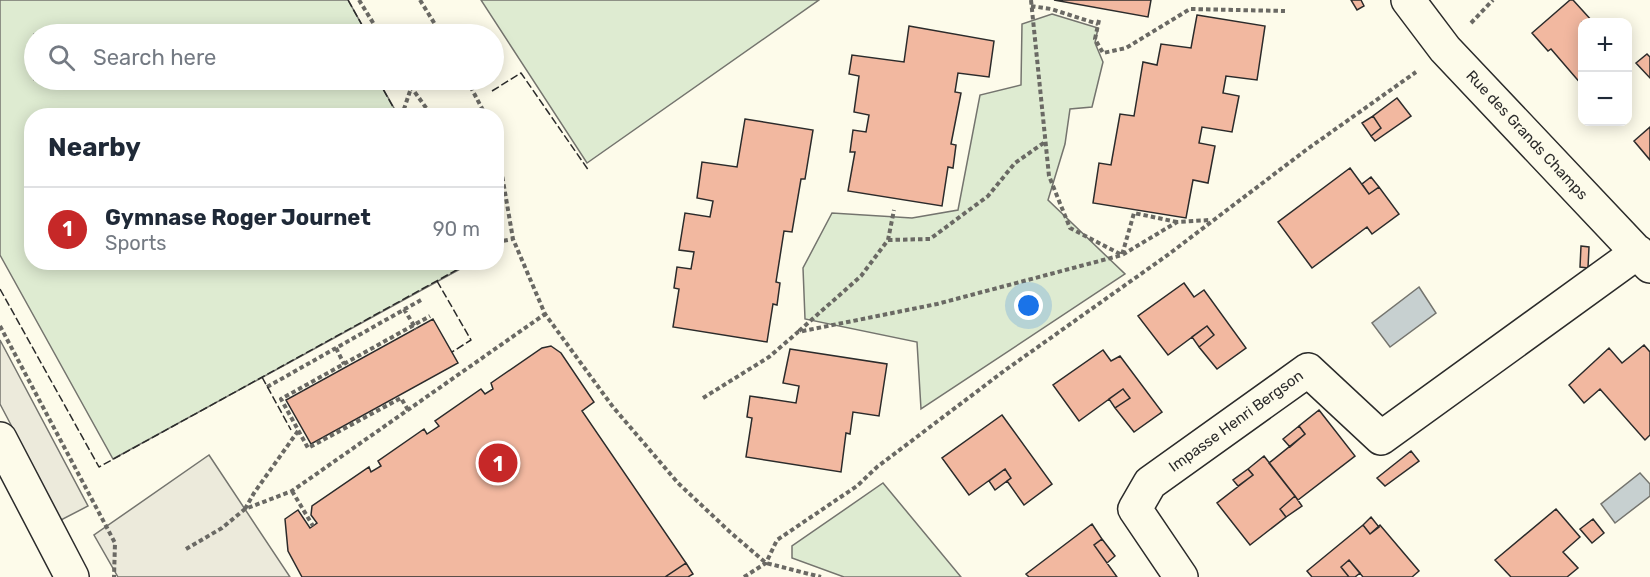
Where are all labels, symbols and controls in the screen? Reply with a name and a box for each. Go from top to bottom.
map controls [1578,18,1632,126]
button: + [1578,18,1632,72]
search box [24,24,504,90]
icon: search [45,41,78,74]
text: Search here [93,44,216,71]
street label: Rue des Grands Champs [1462,67,1592,204]
button: − [1578,72,1632,126]
text: Nearby [48,132,141,163]
text: Gymnase Roger Journet [105,204,371,231]
text: 1 [63,217,72,241]
text: 90 m [433,217,480,241]
text: Sports [105,231,166,255]
your location [1014,291,1043,320]
street label: Impasse Henri Bergson [1165,366,1307,476]
pin: 1 [478,440,518,486]

